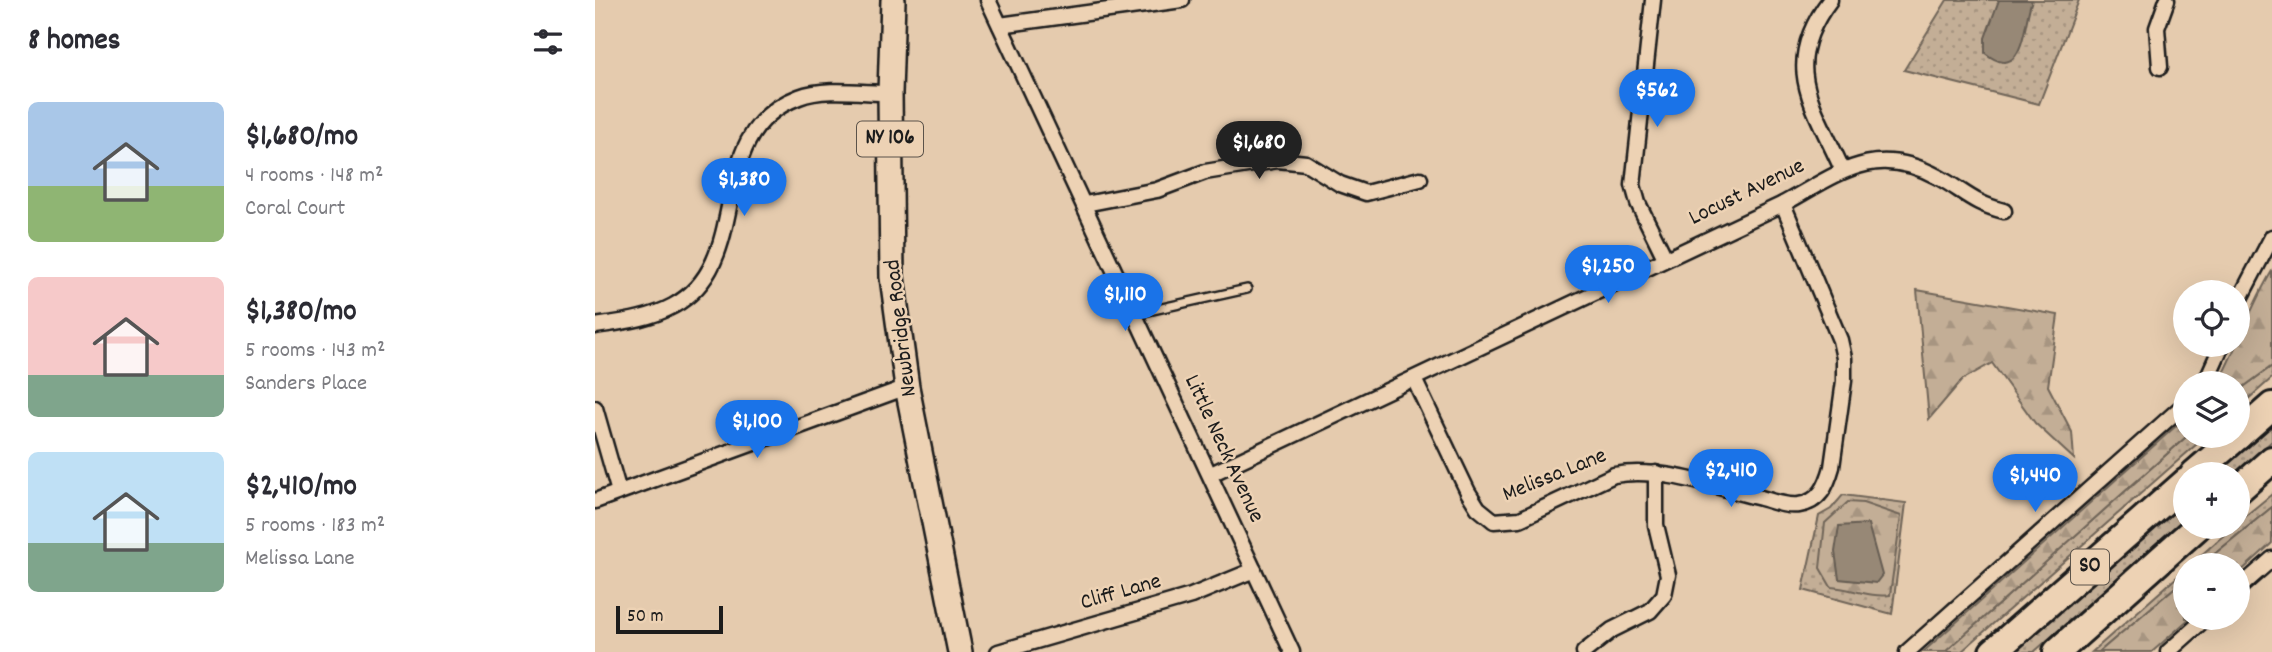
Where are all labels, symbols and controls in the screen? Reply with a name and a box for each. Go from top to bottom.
text: 8 homes [28,21,120,64]
icon: filters [529,23,567,61]
pin: $562 [1616,69,1698,129]
text: $562 [1635,75,1679,108]
text: $1,680/mo [245,117,358,160]
road number: NY 106 [857,122,923,156]
pin: $1,680 [1202,122,1316,181]
text: $1,680 [1232,127,1286,160]
icon: home [84,130,168,214]
street label: Locust Avenue [1684,151,1810,235]
pin: $1,380 [687,158,801,218]
text: 4 rooms · 148 m² [245,160,383,193]
text: $1,380 [717,164,771,197]
text: Coral Court [245,193,345,226]
pin: $1,250 [1551,246,1665,305]
text: $1,250 [1581,251,1635,284]
street label: Newbridge Road [877,257,927,399]
pin: $1,110 [1068,274,1182,333]
text: $1,110 [1103,279,1147,312]
map controls [2173,280,2250,630]
button: locate [2173,280,2250,357]
text: $1,380/mo [245,292,357,335]
icon: home [84,305,168,389]
text: 5 rooms · 143 m² [245,335,385,368]
text: Sanders Place [245,368,367,401]
street label: Little Neck Avenue [1174,370,1272,528]
button: layers [2173,371,2250,448]
pin: $1,100 [700,400,814,460]
text: $1,100 [731,406,783,439]
street label: Melissa Lane [1498,440,1612,512]
pin: $2,410 [1674,449,1788,509]
pin: $1,440 [1978,454,2092,514]
text: $2,410 [1704,455,1758,488]
text: $1,440 [2009,460,2061,493]
button: + [2173,462,2250,539]
text: $2,410/mo [245,467,357,510]
icon: home [84,480,168,564]
text: 5 rooms · 183 m² [245,510,385,543]
text: Melissa Lane [245,543,355,576]
road number: SO [2071,550,2109,584]
button: − [2173,553,2250,630]
street label: Cliff Lane [1077,566,1165,620]
scale bar [616,603,723,635]
text: 50 m [627,604,664,631]

